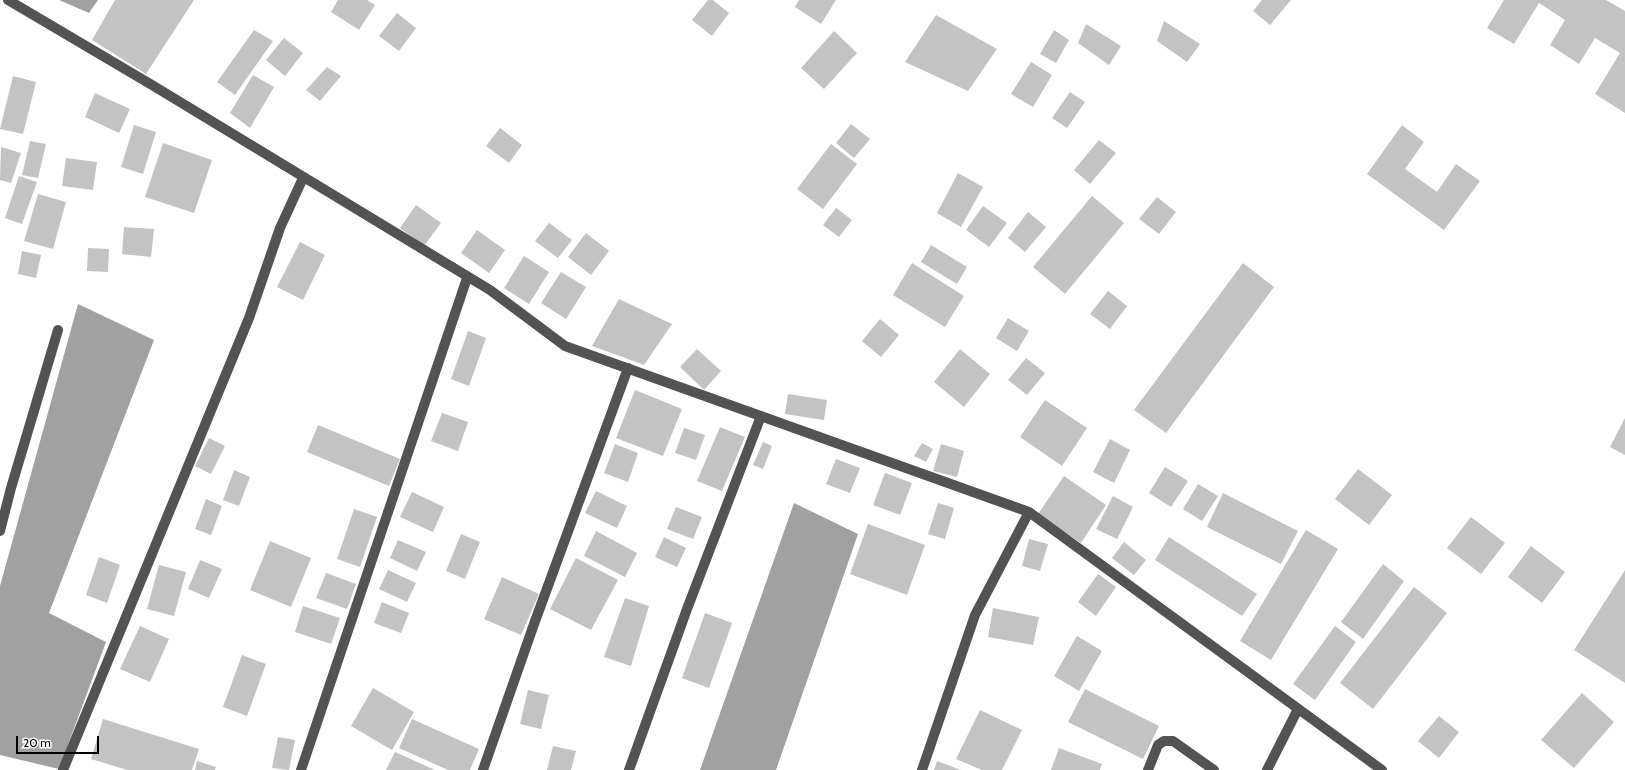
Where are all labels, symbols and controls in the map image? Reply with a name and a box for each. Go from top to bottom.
scale bar [18,728,101,754]
text: 20 m [23,735,51,750]

